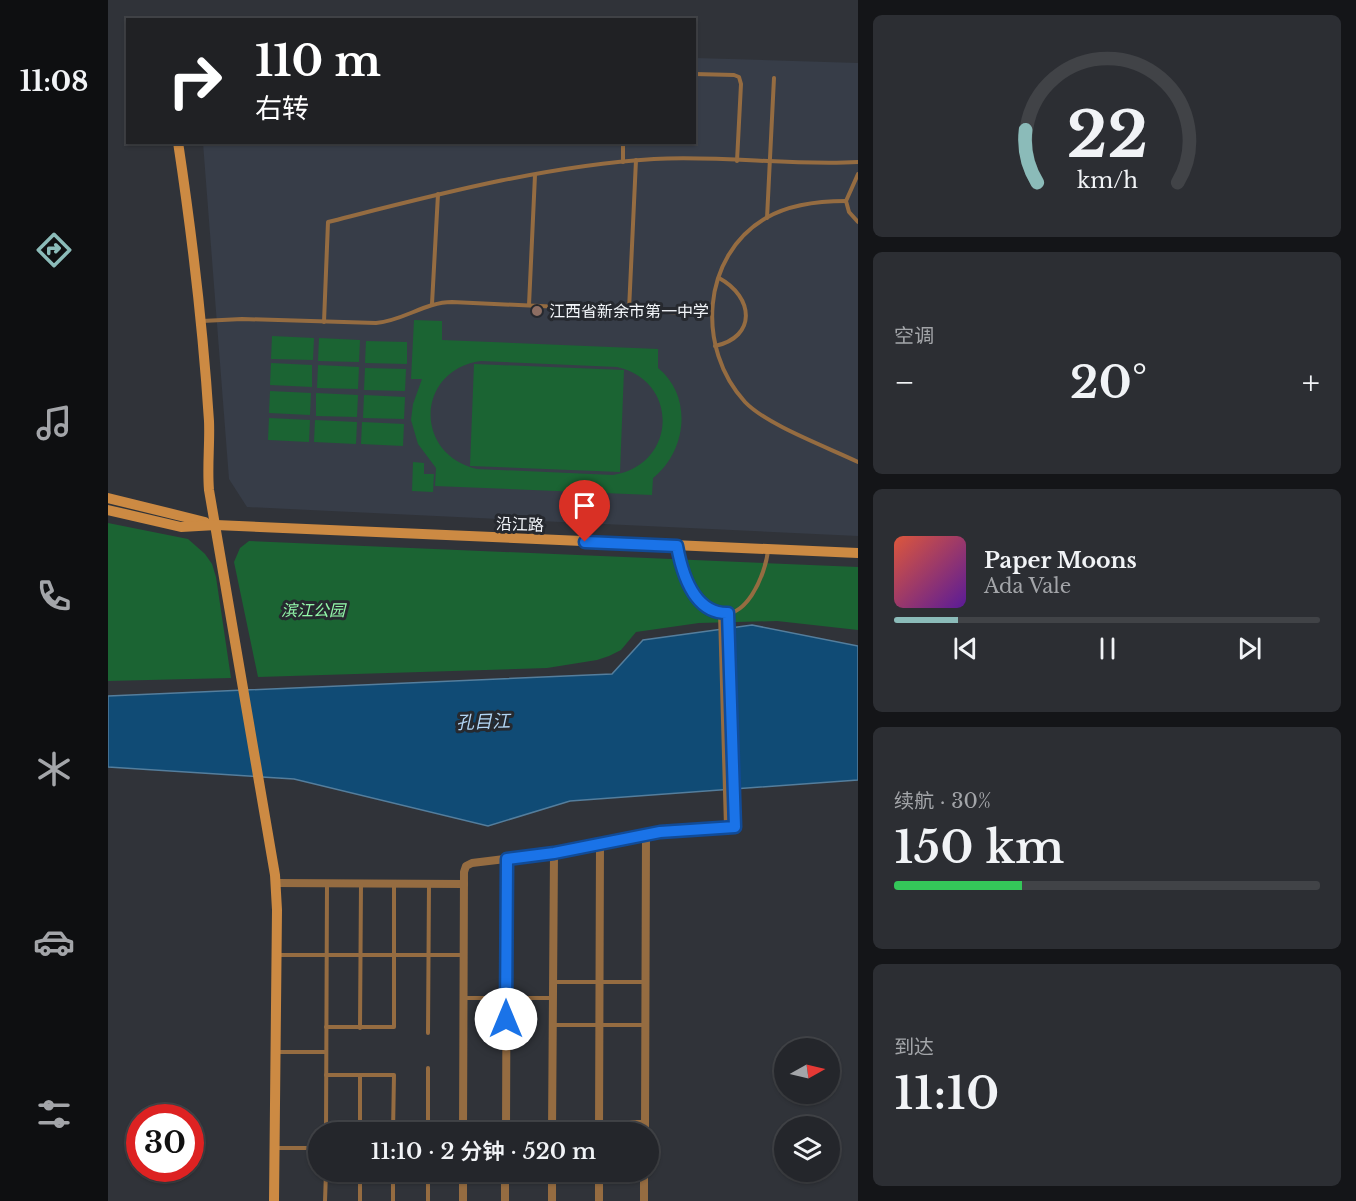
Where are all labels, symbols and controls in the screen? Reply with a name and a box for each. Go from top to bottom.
text: 110 m [255,35,381,87]
icon: right [156,42,234,120]
text: 11:08 [20,65,88,98]
text: 右转 [255,92,309,125]
text: 22 [1066,96,1148,174]
text: km/h [1077,167,1138,194]
icon: directions [33,229,75,271]
place label: 江西省新余市第一中学 [549,301,709,321]
marker: 江西省新余市第一中学 [530,304,544,318]
text: 空调 [894,324,934,348]
text: 20° [1070,354,1147,410]
text: − [894,362,915,403]
text: + [1302,362,1320,403]
icon: music [33,402,75,444]
pin [559,480,610,542]
icon: arrive [568,489,601,522]
street label: 沿江路 [496,513,544,535]
text: Paper Moons [984,547,1137,574]
text: Ada Vale [984,574,1071,598]
icon: phone [33,575,75,617]
park label: 滨江公园 [281,600,347,620]
icon: previous [949,632,982,665]
icon: pause [1091,632,1124,665]
icon: next [1233,632,1266,665]
water label: 孔目江 [456,710,512,734]
icon: climate [33,748,75,790]
text: 续航 · 30% [894,789,991,813]
text: 150 km [894,819,1064,875]
icon: car [33,921,75,963]
position arrow [474,987,538,1051]
text: 到达 [894,1035,934,1059]
north arrow [774,1038,840,1104]
map controls [774,1038,840,1182]
text: 11:10 [894,1065,999,1121]
icon: filters [33,1093,75,1135]
speed limit sign: 30 [126,1104,204,1182]
button: layers [774,1116,840,1182]
text: 11:10 · 2 分钟 · 520 m [371,1138,596,1165]

